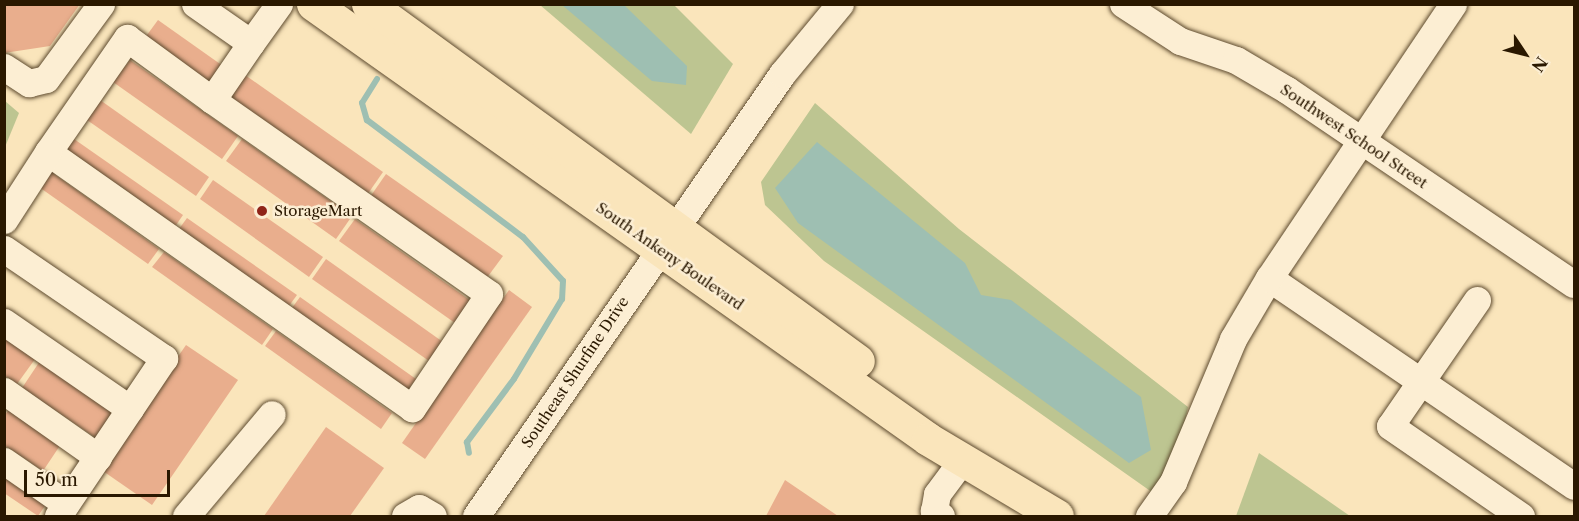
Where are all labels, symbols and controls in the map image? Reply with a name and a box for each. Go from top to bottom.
north arrow [1495,24,1555,84]
text: N [1528,53,1552,76]
street label: Southwest School Street [1277,80,1431,192]
street label: South Ankeny Boulevard [592,198,748,314]
place label: StorageMart [274,202,362,220]
marker: StorageMart [255,204,269,218]
street label: Southeast Shurfine Drive [518,293,632,451]
scale bar [27,458,172,496]
text: 50 m [35,469,78,491]

